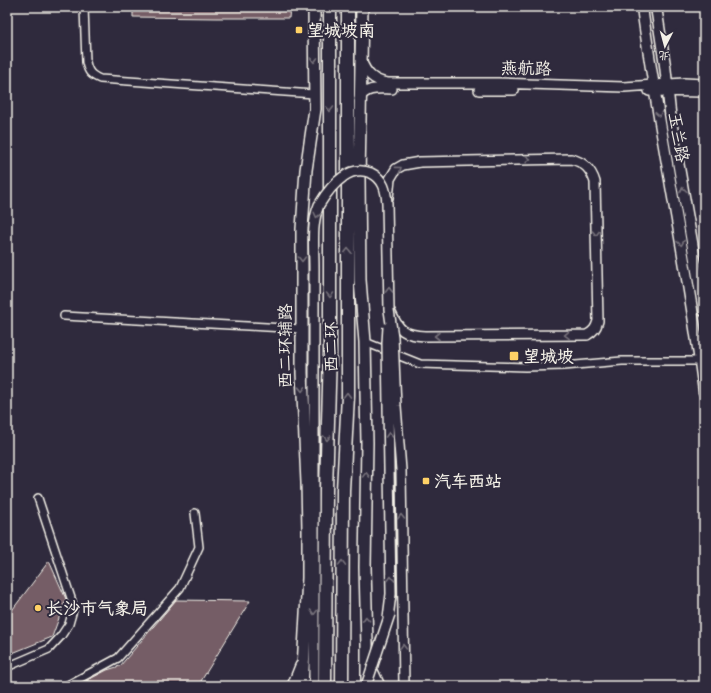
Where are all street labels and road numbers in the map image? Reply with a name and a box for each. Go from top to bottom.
street label: 燕航路 [500,58,552,78]
street label: 玉兰路 [665,110,693,164]
street label: 西二环辅路 [275,304,295,389]
street label: 西二环 [321,322,341,373]

